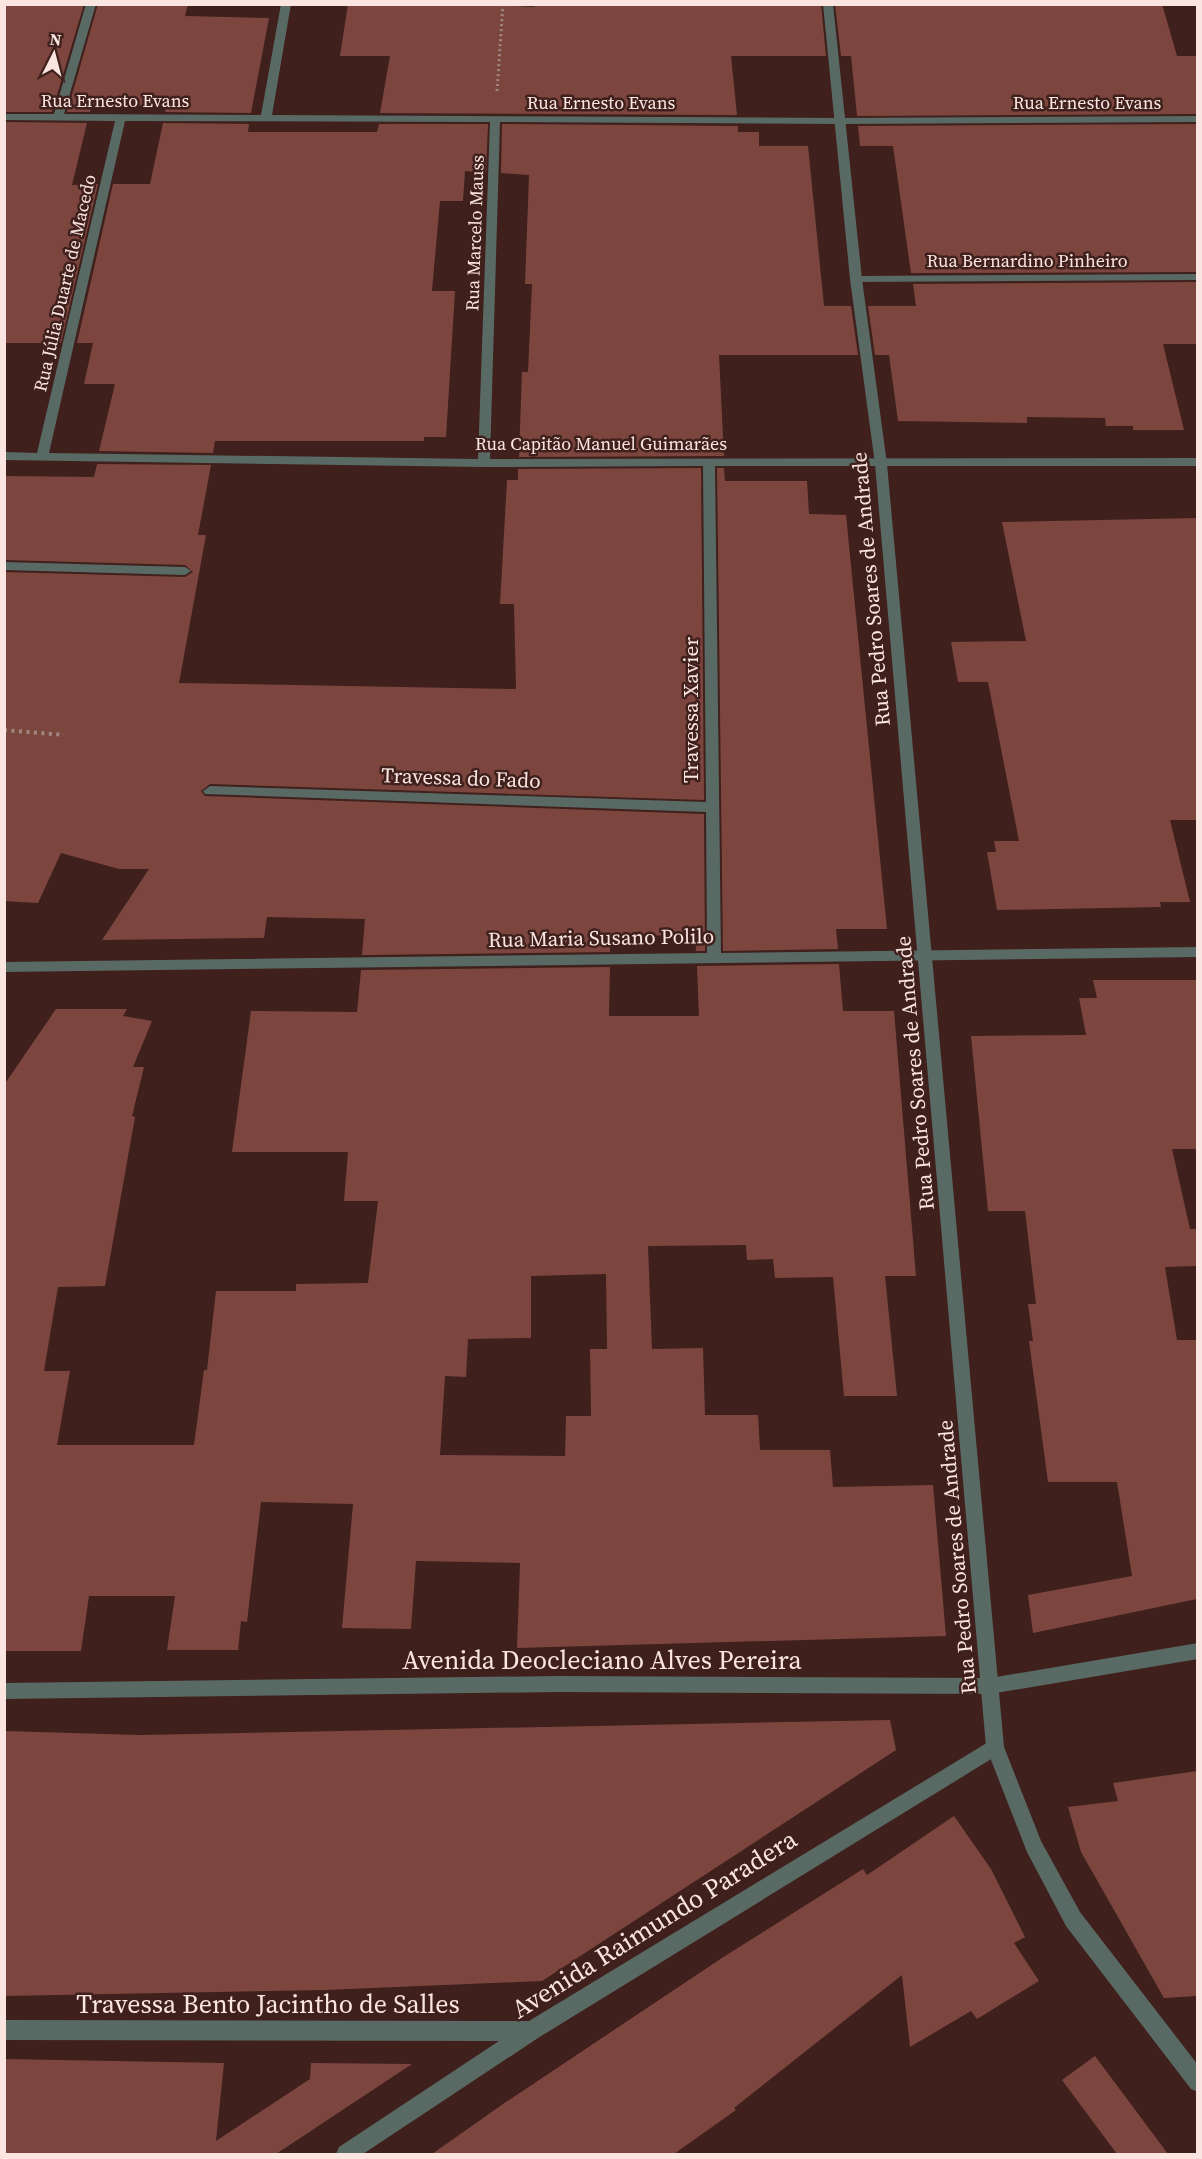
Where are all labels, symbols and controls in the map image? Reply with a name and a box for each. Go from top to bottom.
north arrow [24,24,84,84]
text: N [49,28,63,51]
street label: Rua Ernesto Evans [41,88,190,113]
street label: Rua Ernesto Evans [527,90,676,115]
street label: Rua Ernesto Evans [1013,90,1162,115]
street label: Rua Marcelo Mauss [459,154,490,311]
street label: Rua Júlia Duarte de Macedo [27,172,102,394]
street label: Rua Bernardino Pinheiro [926,248,1128,273]
street label: Rua Capitão Manuel Guimarães [475,431,727,456]
street label: Rua Pedro Soares de Andrade [844,451,897,727]
street label: Travessa Xavier [676,637,705,783]
street label: Travessa do Fado [381,760,541,795]
street label: Rua Maria Susano Polilo [488,921,714,954]
street label: Rua Pedro Soares de Andrade [888,935,941,1211]
street label: Rua Pedro Soares de Andrade [930,1419,983,1695]
street label: Avenida Deocleciano Alves Pereira [402,1642,803,1678]
street label: Avenida Raimundo Paradera [504,1821,804,2027]
street label: Travessa Bento Jacintho de Salles [76,1986,460,2022]

